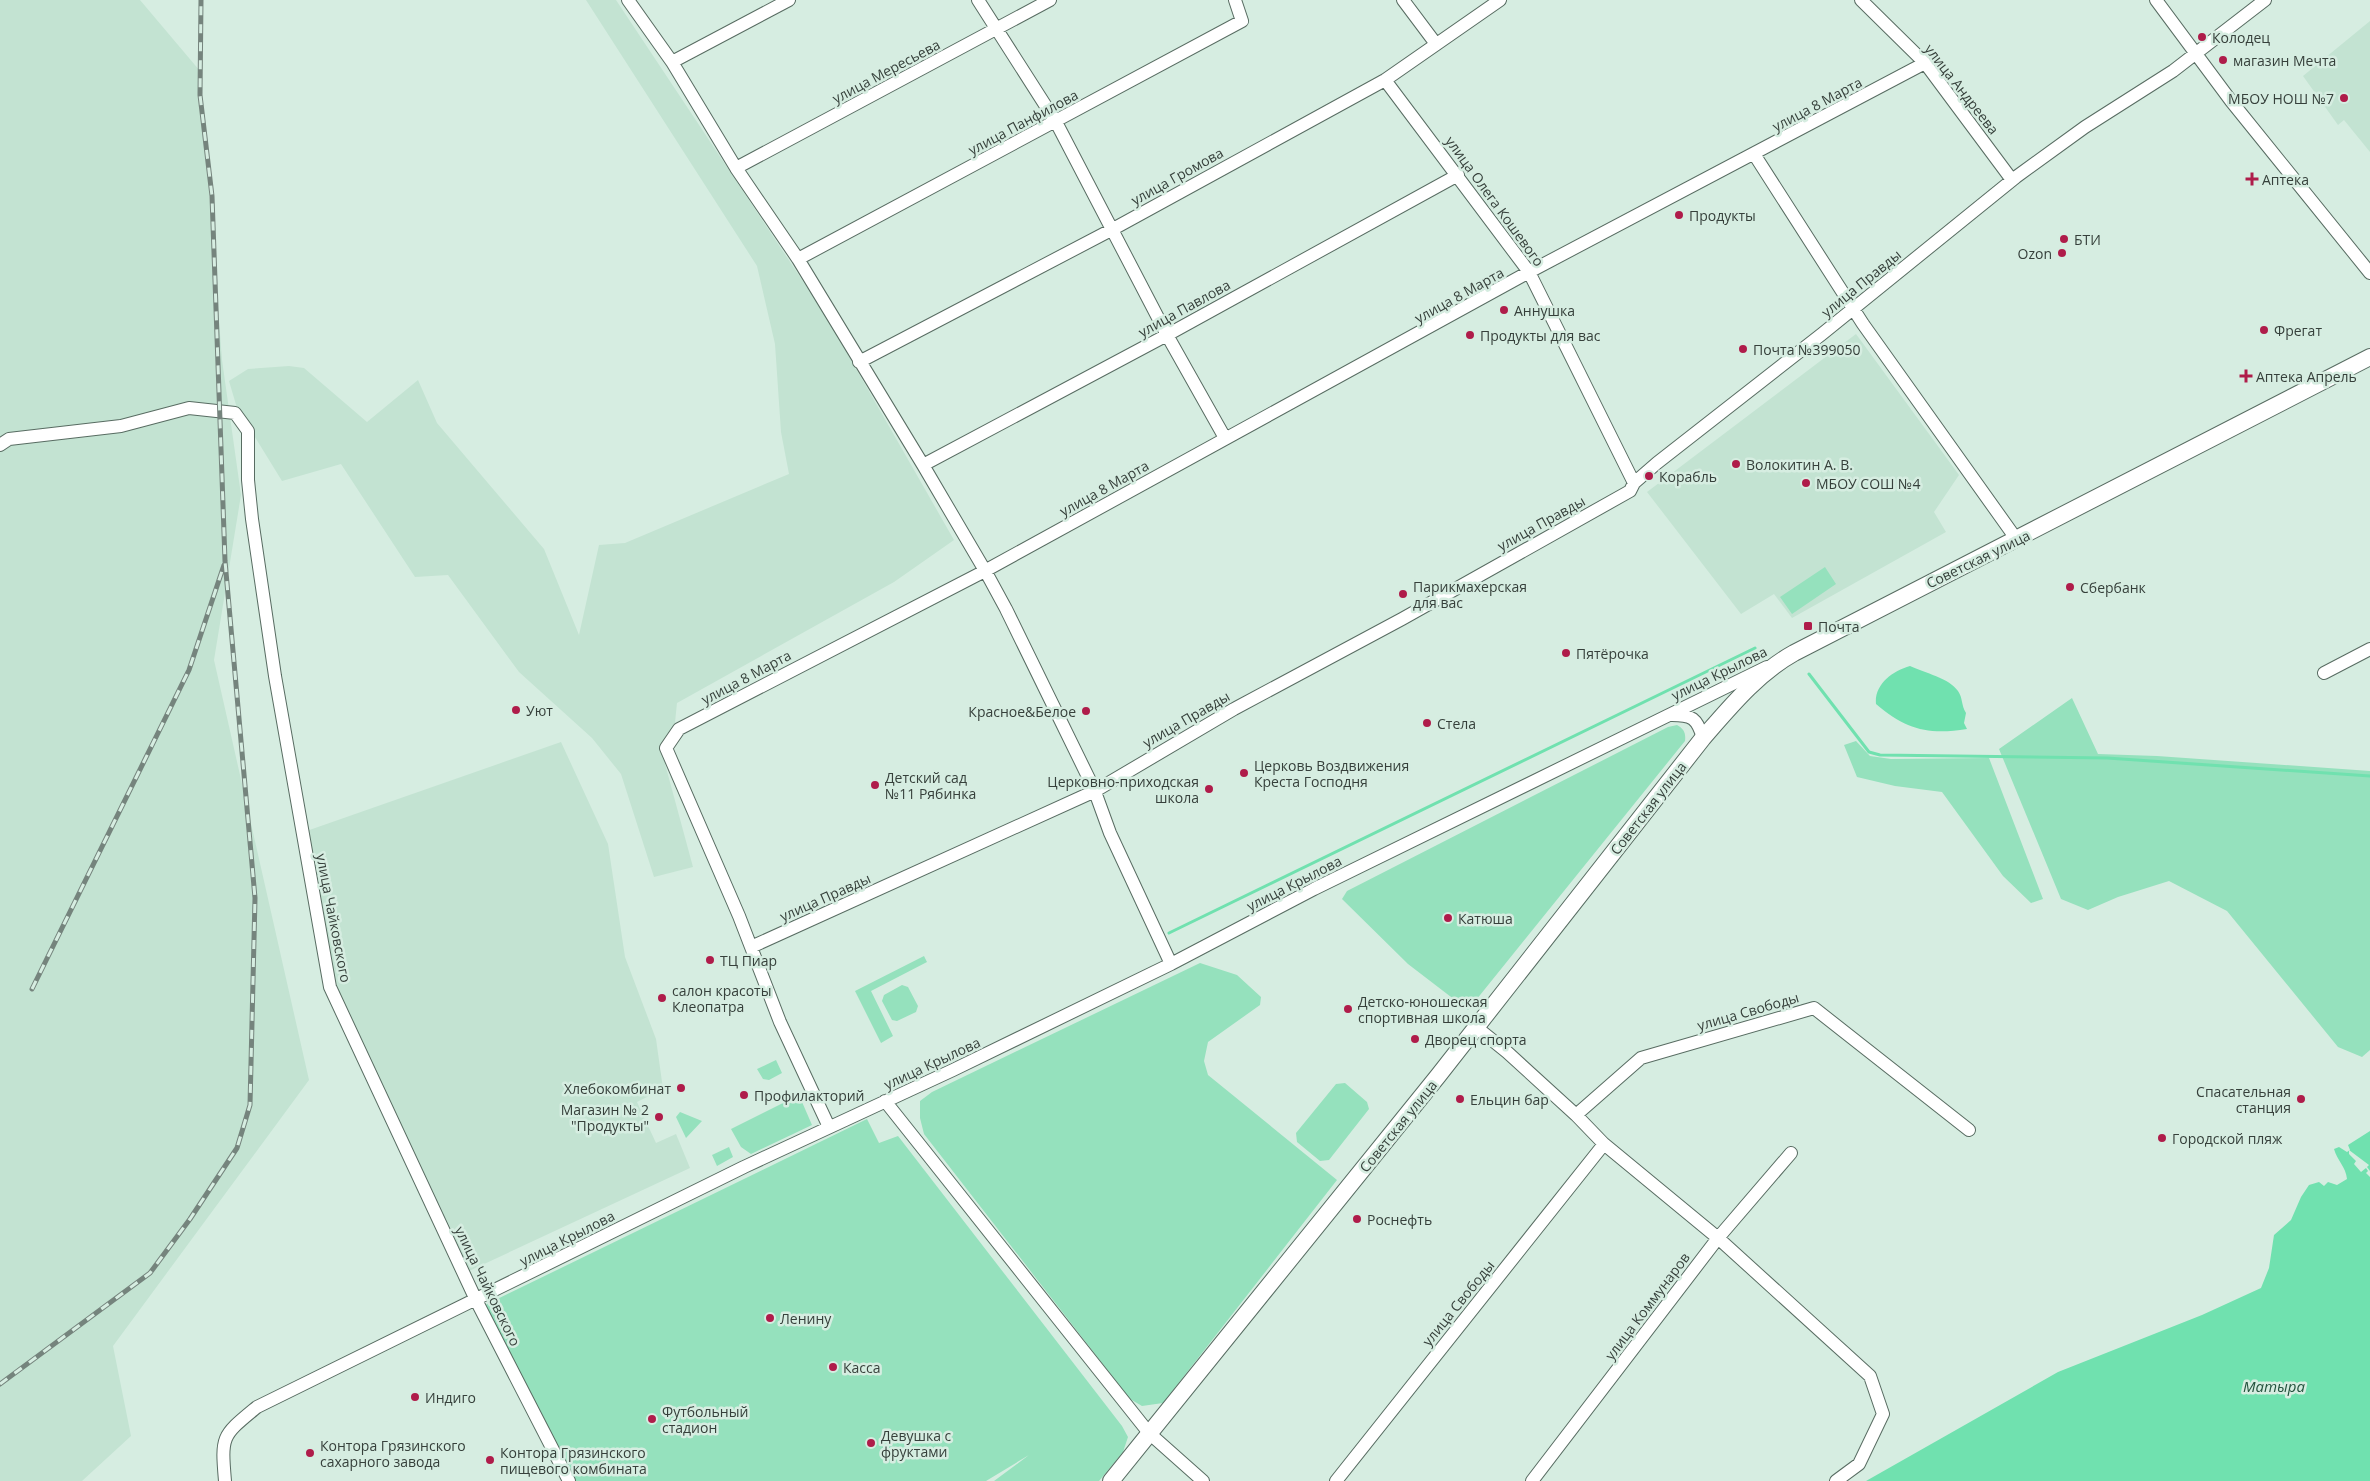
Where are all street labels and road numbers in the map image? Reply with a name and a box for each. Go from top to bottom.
street label: улица Мересьева [829,35,943,107]
street label: улица Андреева [1921,40,2003,138]
street label: улица 8 Марта [1769,72,1865,136]
street label: улица Панфилова [965,85,1081,159]
street label: улица Олега Кошевого [1441,132,1549,270]
street label: улица Громова [1127,143,1227,209]
street label: улица Правды [1817,245,1905,321]
street label: улица 8 Марта [1411,263,1507,327]
street label: улица Павлова [1135,275,1233,341]
street label: улица 8 Марта [1056,456,1152,520]
street label: улица Правды [1494,491,1588,555]
street label: Советская улица [1923,526,2033,592]
street label: улица Крылова [1668,642,1770,704]
street label: улица 8 Марта [698,645,794,709]
street label: улица Правды [1139,686,1233,752]
street label: Советская улица [1606,758,1690,858]
street label: улица Крылова [1243,851,1345,915]
street label: улица Чайковского [312,852,356,984]
street label: улица Правды [777,868,873,926]
street label: улица Свободы [1695,987,1801,1035]
street label: улица Крылова [881,1032,983,1094]
street label: Советская улица [1355,1076,1441,1176]
street label: улица Крылова [516,1206,618,1270]
street label: улица Чайковского [451,1223,525,1349]
street label: улица Коммунаров [1600,1248,1694,1364]
street label: улица Свободы [1418,1256,1498,1350]

